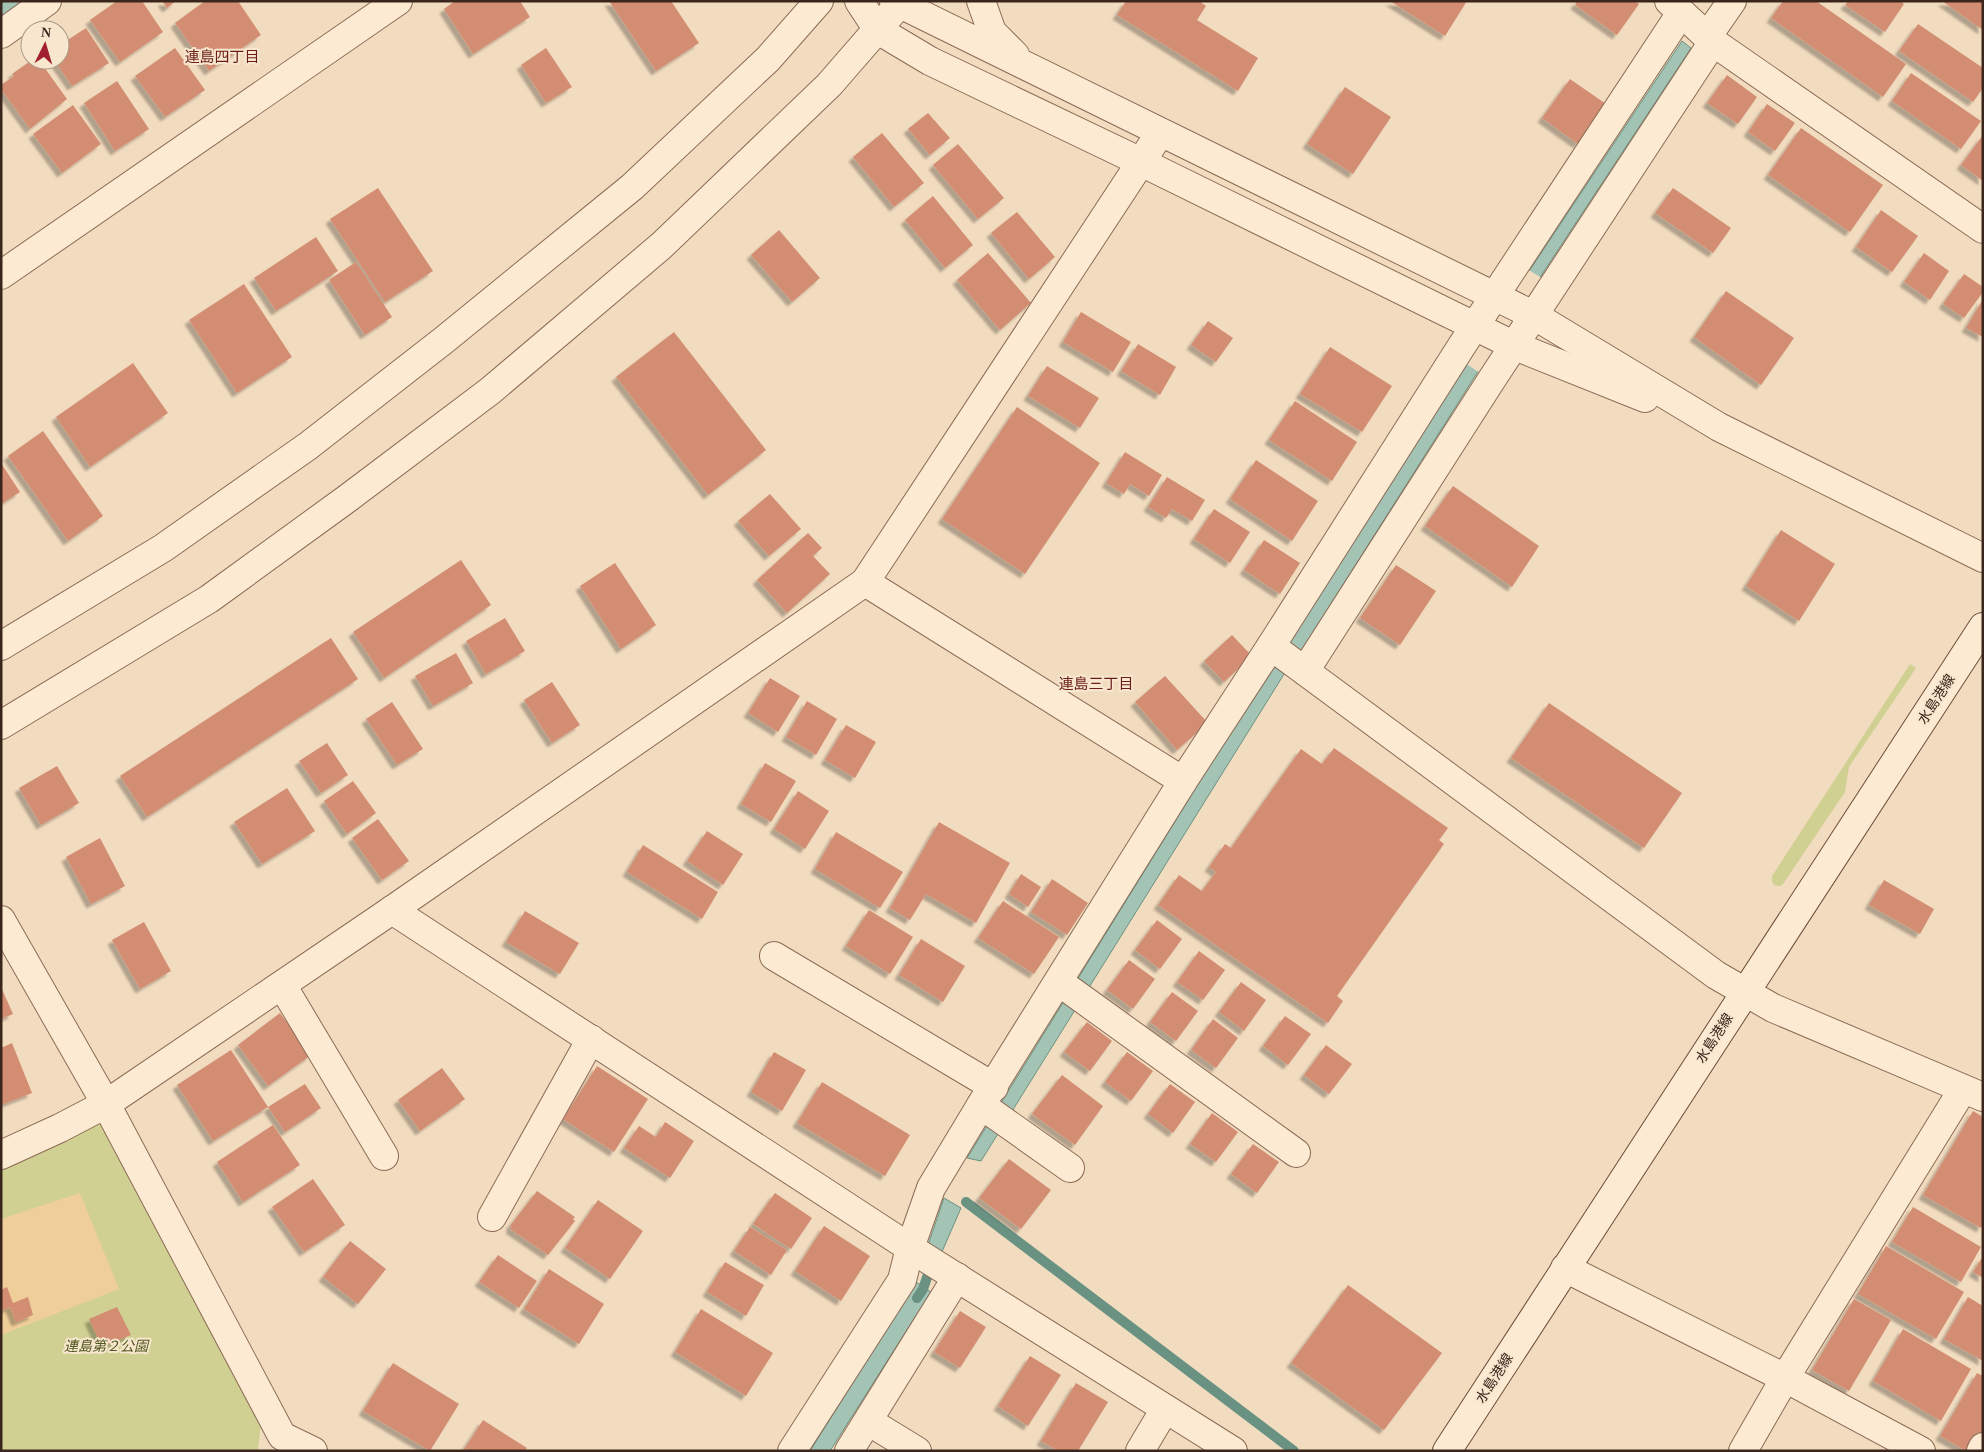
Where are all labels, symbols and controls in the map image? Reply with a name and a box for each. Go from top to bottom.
north arrow [20,20,70,70]
text: N [40,25,52,40]
district label: 連島四丁目 [184,49,260,65]
street label: 水島港線 [1915,672,1958,727]
district label: 連島三丁目 [1058,676,1134,692]
street label: 水島港線 [1693,1011,1736,1066]
park label: 連島第２公園 [64,1339,150,1354]
street label: 水島港線 [1473,1351,1516,1406]

